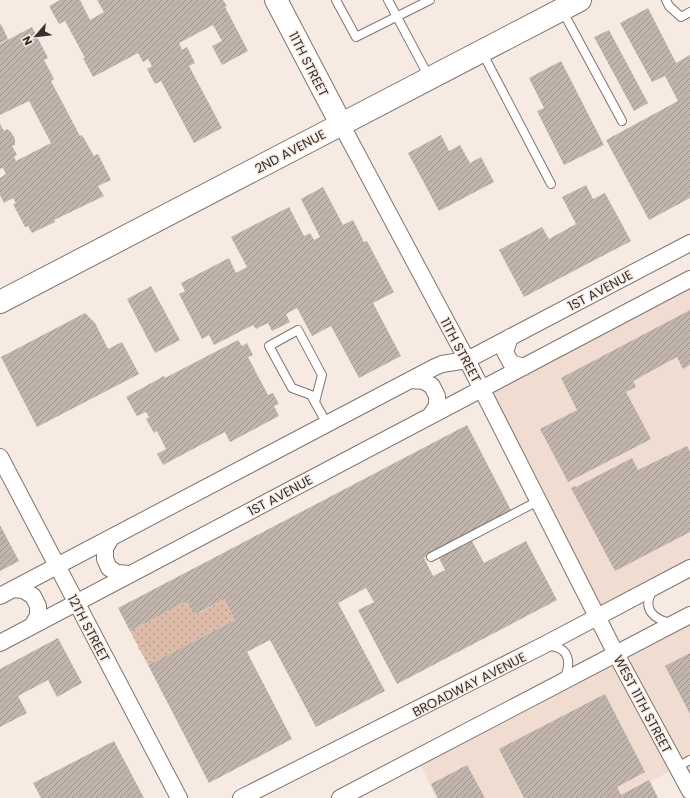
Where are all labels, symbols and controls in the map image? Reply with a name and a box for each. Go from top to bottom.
north arrow [16,16,56,56]
street label: 11TH STREET [284,28,333,100]
text: N [18,33,36,48]
street label: 2ND AVENUE [251,125,329,178]
street label: 1ST AVENUE [564,265,636,316]
street label: 11TH STREET [436,315,486,386]
street label: 1ST AVENUE [244,470,316,521]
street label: 12TH STREET [63,591,114,665]
street label: BROADWAY AVENUE [409,648,529,721]
street label: WEST 11TH STREET [609,652,676,756]

